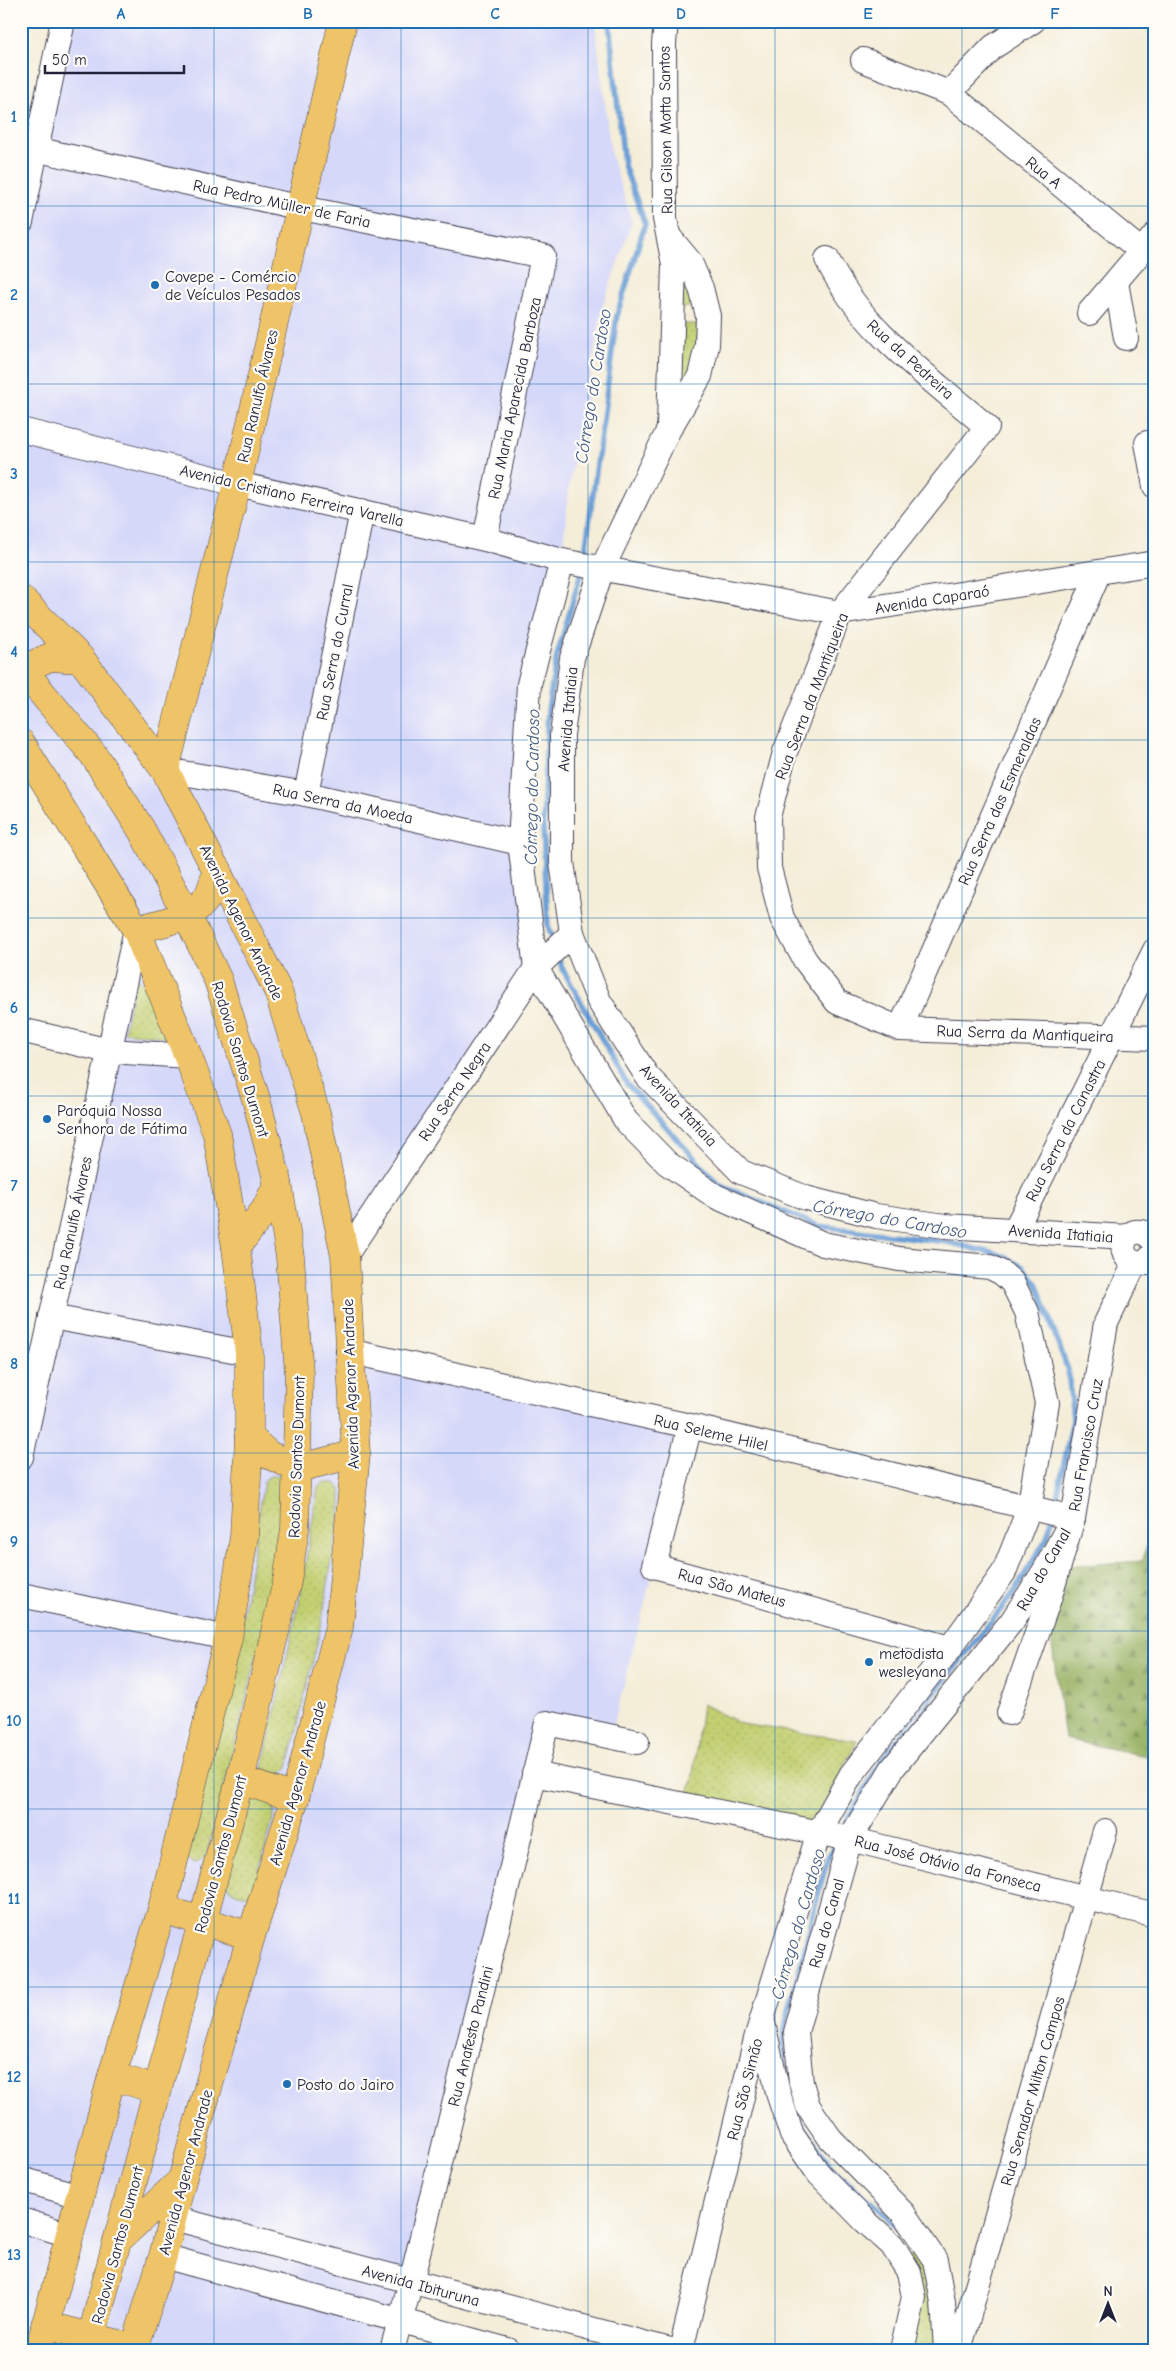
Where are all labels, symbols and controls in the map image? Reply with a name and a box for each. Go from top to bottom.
text: A [117,5,126,23]
text: B [303,5,313,23]
text: C [490,5,500,23]
text: D [676,5,686,23]
text: E [863,5,873,23]
text: F [1050,5,1060,23]
scale bar [45,42,184,74]
street label: Rua Gilson Motta Santos [656,45,676,214]
text: 50 m [52,51,87,69]
text: 1 [11,108,17,126]
street label: Rua A [1022,153,1065,193]
street label: Rua Pedro Müller de Faria [191,176,372,232]
place label: Covepe - Comércio de Veículos Pesados [165,268,301,304]
marker: Covepe - Comércio de Veículos Pesados [149,279,161,291]
text: 2 [10,286,18,304]
street label: Rua Maria Aparecida Barboza [485,296,545,501]
water label: Córrego do Cardoso [571,307,616,465]
street label: Rua da Pedreira [863,316,957,403]
street label: Rua Ranulfo Álvares [233,328,282,464]
street label: Avenida Cristiano Ferreira Varella [178,461,405,531]
text: 3 [10,465,18,483]
street label: Rua Serra do Curral [313,582,357,722]
street label: Avenida Caparaó [874,582,991,618]
street label: Rua Serra da Mantiqueira [772,610,852,782]
text: 4 [10,643,18,661]
street label: Avenida Itatiaia [554,666,582,772]
water label: Córrego do Cardoso [521,709,544,865]
street label: Rua Serra das Esmeraldas [955,714,1045,888]
street label: Rua Serra da Moeda [271,780,415,828]
text: 5 [10,821,18,839]
street label: Avenida Agenor Andrade [196,842,287,1003]
street label: Rodovia Santos Dumont [208,979,272,1140]
text: 6 [10,999,18,1017]
street label: Rua Serra da Mantiqueira [936,1022,1114,1046]
street label: Rua Serra Negra [415,1039,495,1144]
street label: Rua Serra da Canastra [1022,1056,1110,1204]
street label: Avenida Itatiaia [636,1061,721,1150]
place label: Paróquia Nossa Senhora de Fátima [57,1102,188,1138]
marker: Paróquia Nossa Senhora de Fátima [41,1113,53,1125]
street label: Rua Ranulfo Álvares [49,1154,96,1291]
text: 7 [10,1177,18,1195]
water label: Córrego do Cardoso [811,1196,969,1243]
street label: Avenida Itatiaia [1008,1221,1114,1247]
street label: Avenida Agenor Andrade [339,1298,363,1469]
text: 8 [10,1355,18,1373]
street label: Rodovia Santos Dumont [285,1375,309,1538]
street label: Rua Francisco Cruz [1065,1377,1107,1513]
street label: Rua Seleme Hilel [652,1411,770,1455]
street label: Rua do Canal [1013,1525,1075,1614]
text: 9 [10,1533,18,1551]
street label: Rua São Mateus [676,1565,788,1611]
place label: metodista wesleyana [879,1645,947,1681]
marker: metodista wesleyana [863,1656,875,1668]
street label: Avenida Agenor Andrade [266,1699,330,1868]
text: 10 [6,1712,22,1730]
street label: Rodovia Santos Dumont [191,1773,251,1935]
street label: Rua José Otávio da Fonseca [852,1832,1043,1896]
water label: Córrego do Cardoso [767,1846,830,2002]
street label: Rua do Canal [806,1876,848,1970]
text: 11 [8,1890,20,1908]
street label: Rua Anafesto Pandini [445,1964,497,2109]
street label: Rua Senador Milton Campos [997,1994,1069,2188]
street label: Rua São Simão [724,2036,766,2142]
text: 12 [7,2068,21,2086]
place label: Posto do Jairo [297,2076,394,2094]
marker: Posto do Jairo [281,2078,293,2090]
street label: Avenida Agenor Andrade [155,2088,217,2257]
street label: Rodovia Santos Dumont [88,2164,148,2326]
text: 13 [7,2246,21,2264]
street label: Avenida Ibituruna [360,2262,482,2310]
north arrow [1084,2278,1134,2328]
text: N [1103,2283,1113,2300]

